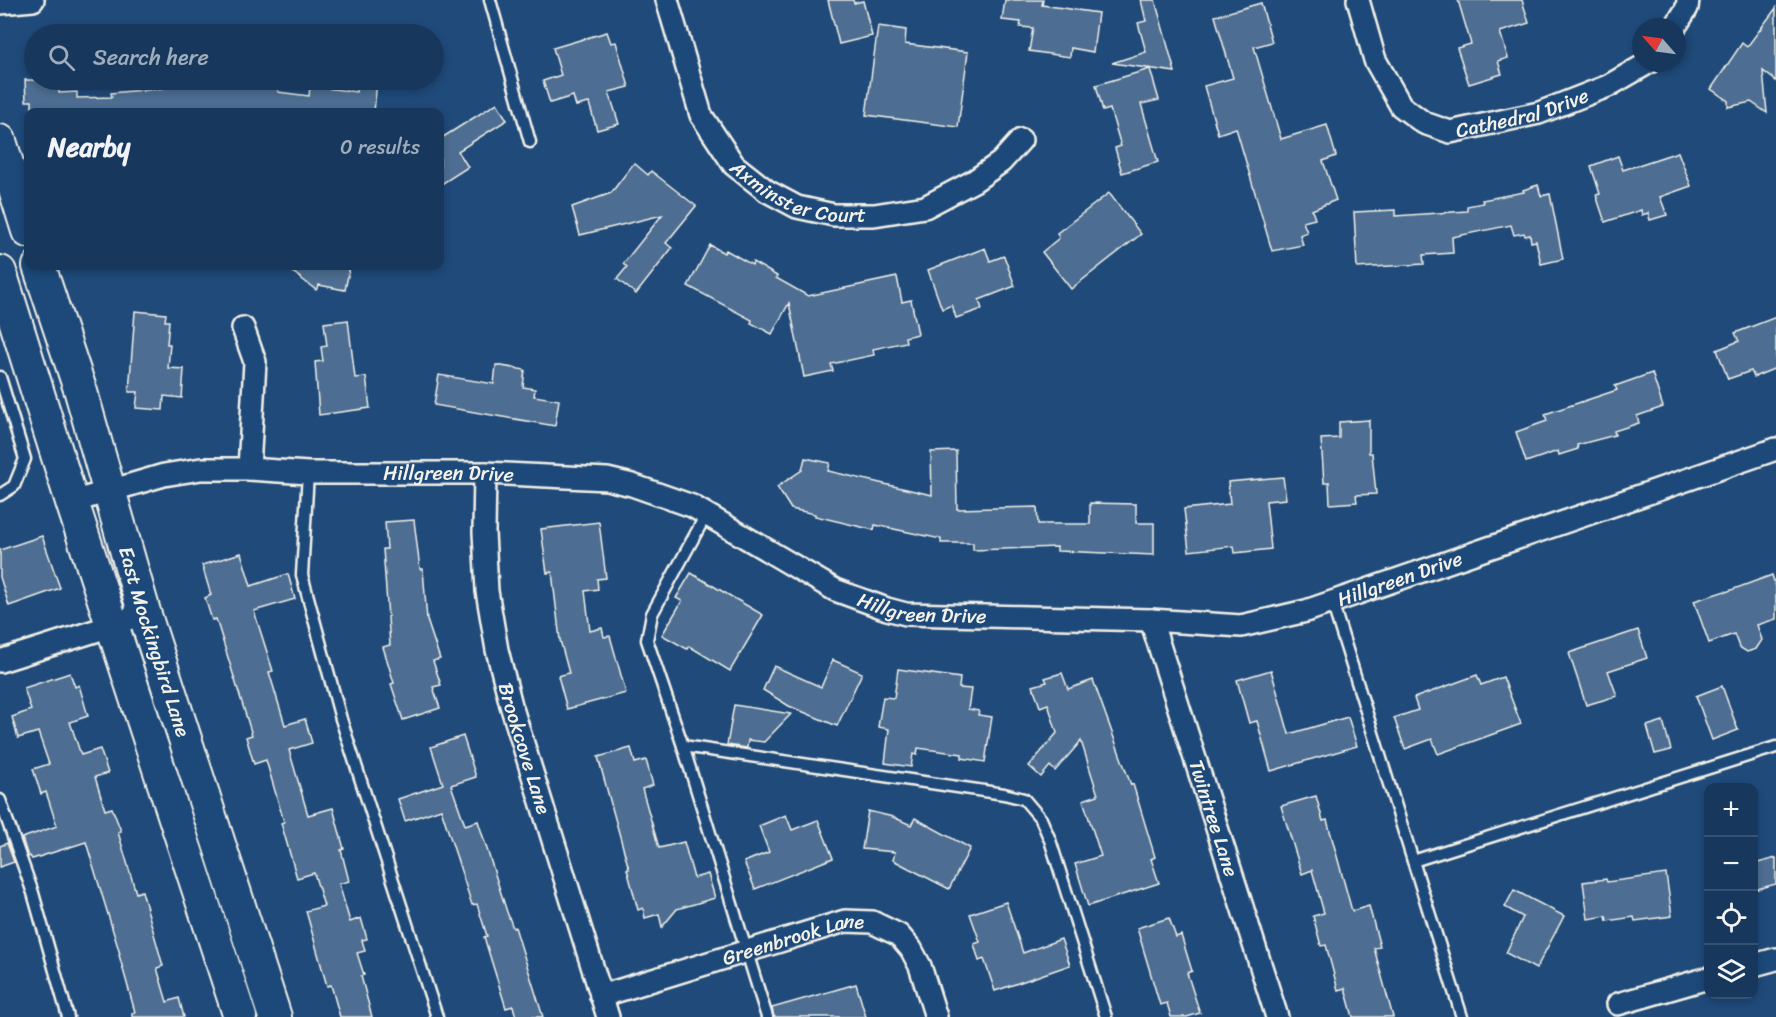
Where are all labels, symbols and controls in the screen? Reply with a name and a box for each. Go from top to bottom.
north arrow [1632,18,1686,72]
search box [24,24,444,90]
text: Search here [93,38,209,77]
icon: search [45,41,78,74]
street label: Cathedral Drive [1452,78,1594,148]
text: Nearby [48,124,130,170]
text: 0 results [340,130,420,165]
street label: Axminster Court [721,150,866,233]
street label: Hillgreen Drive [383,456,515,492]
street label: Hillgreen Drive [1332,541,1467,616]
street label: East Mockingbird Lane [109,542,201,742]
street label: Hillgreen Drive [852,582,987,633]
street label: Brookcove Lane [488,679,561,819]
street label: Twintree Lane [1179,755,1249,881]
map controls [1704,783,1758,999]
button: + [1704,783,1758,837]
button: − [1704,837,1758,891]
button: locate [1704,891,1758,945]
street label: Greenbrook Lane [718,903,865,975]
button: layers [1704,945,1758,999]

